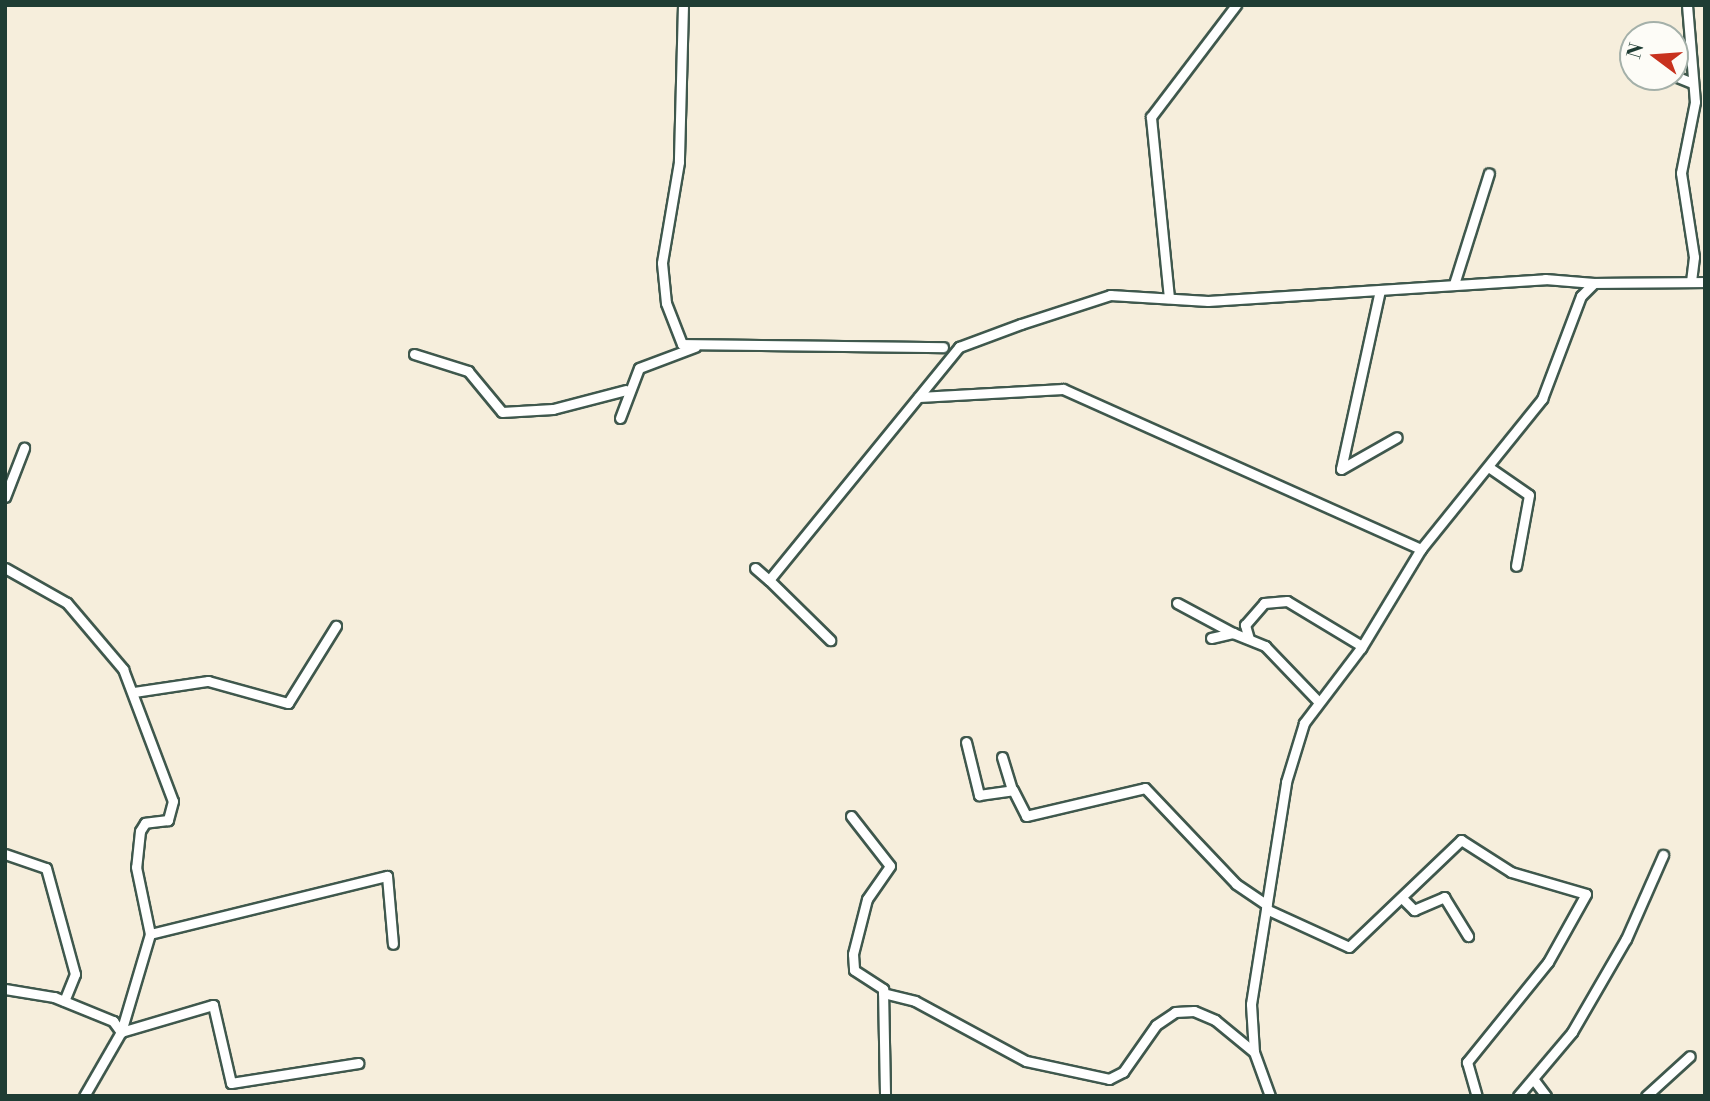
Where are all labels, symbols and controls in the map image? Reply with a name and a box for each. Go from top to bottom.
north arrow [1619,21,1689,91]
text: N [1622,40,1649,61]

